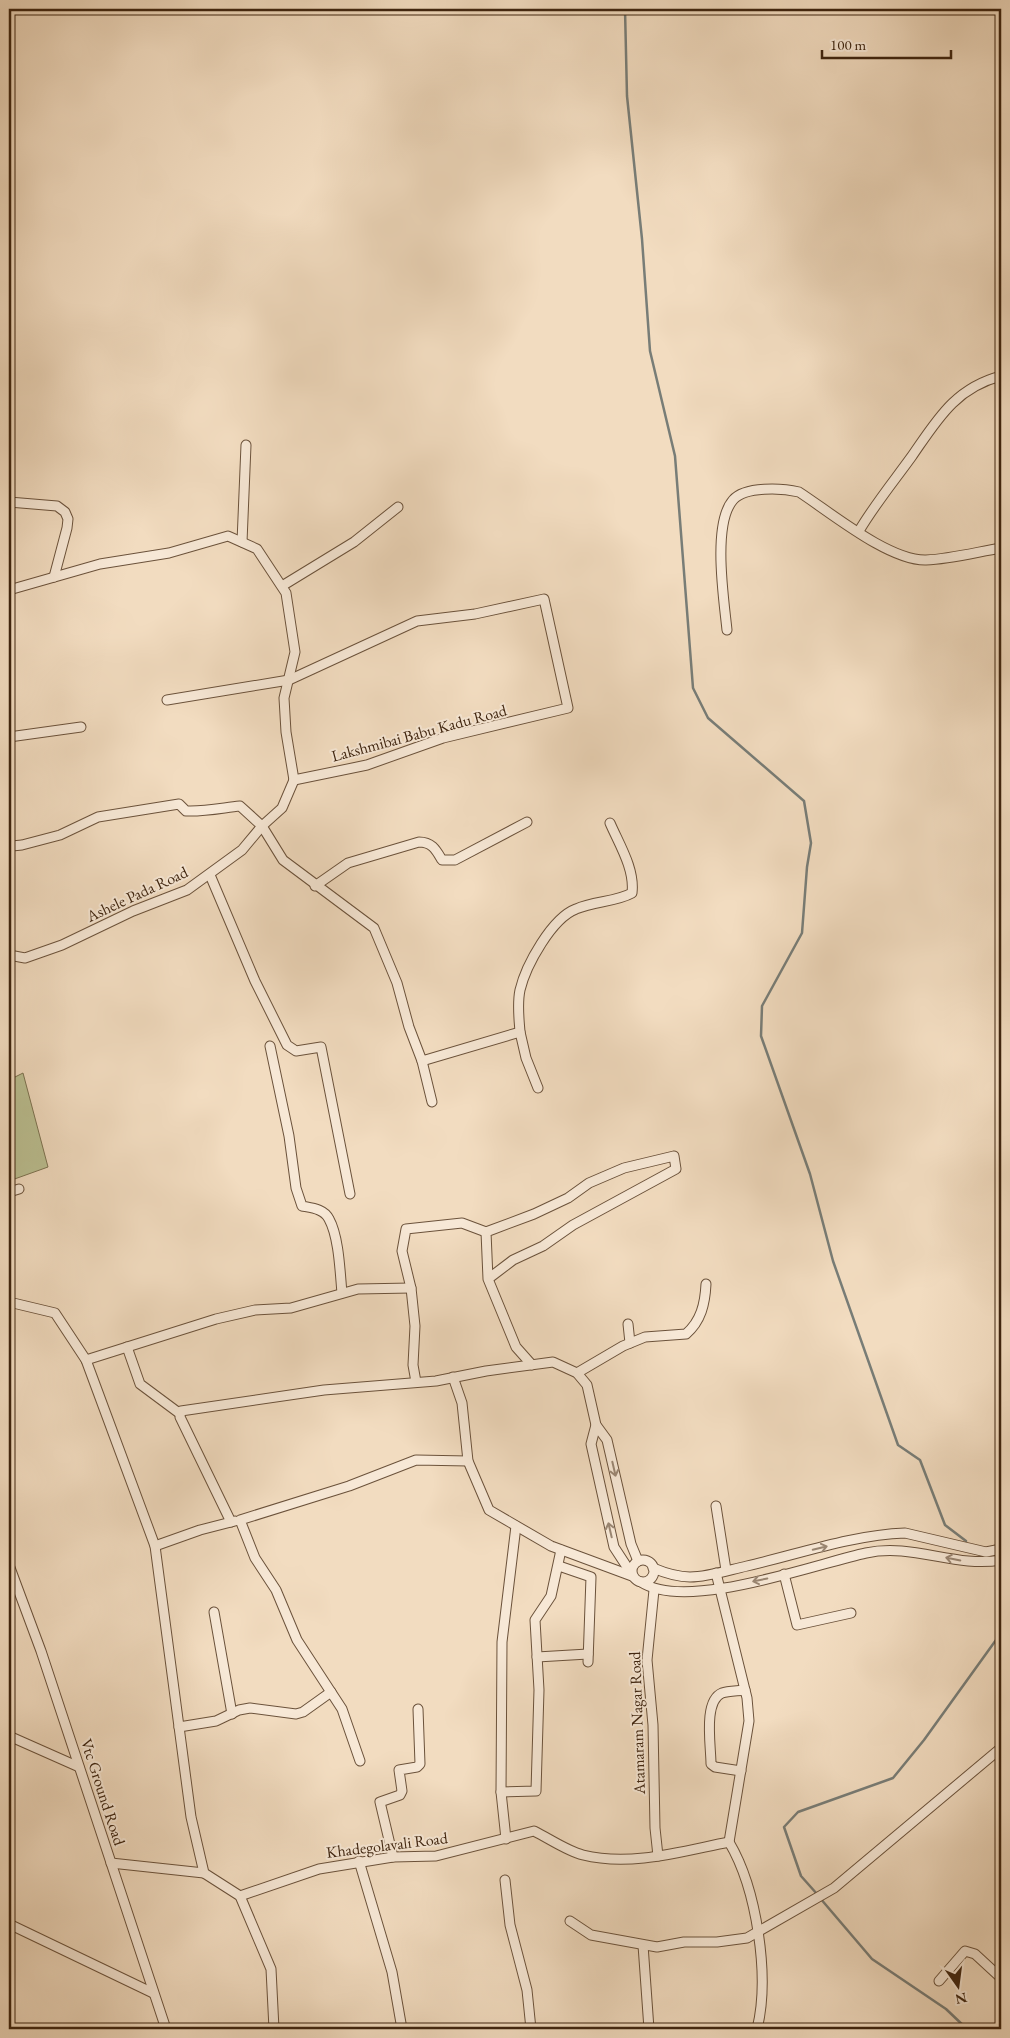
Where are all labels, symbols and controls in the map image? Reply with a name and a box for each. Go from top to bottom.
scale bar [822,28,951,60]
text: 100 m [830,35,867,54]
street label: Lakshmibai Babu Kadu Road [329,699,510,767]
street label: Ashele Pada Road [82,861,192,927]
one-way arrow [610,1461,619,1477]
one-way arrow [605,1522,615,1538]
one-way arrow [812,1543,828,1552]
one-way arrow [945,1554,961,1564]
one-way arrow [752,1575,768,1585]
street label: Atamaram Nagar Road [624,1650,650,1796]
street label: Vtc Ground Road [76,1736,130,1849]
street label: Khadegolavali Road [325,1827,450,1863]
north arrow [932,1960,982,2010]
text: N [953,1989,969,2009]

